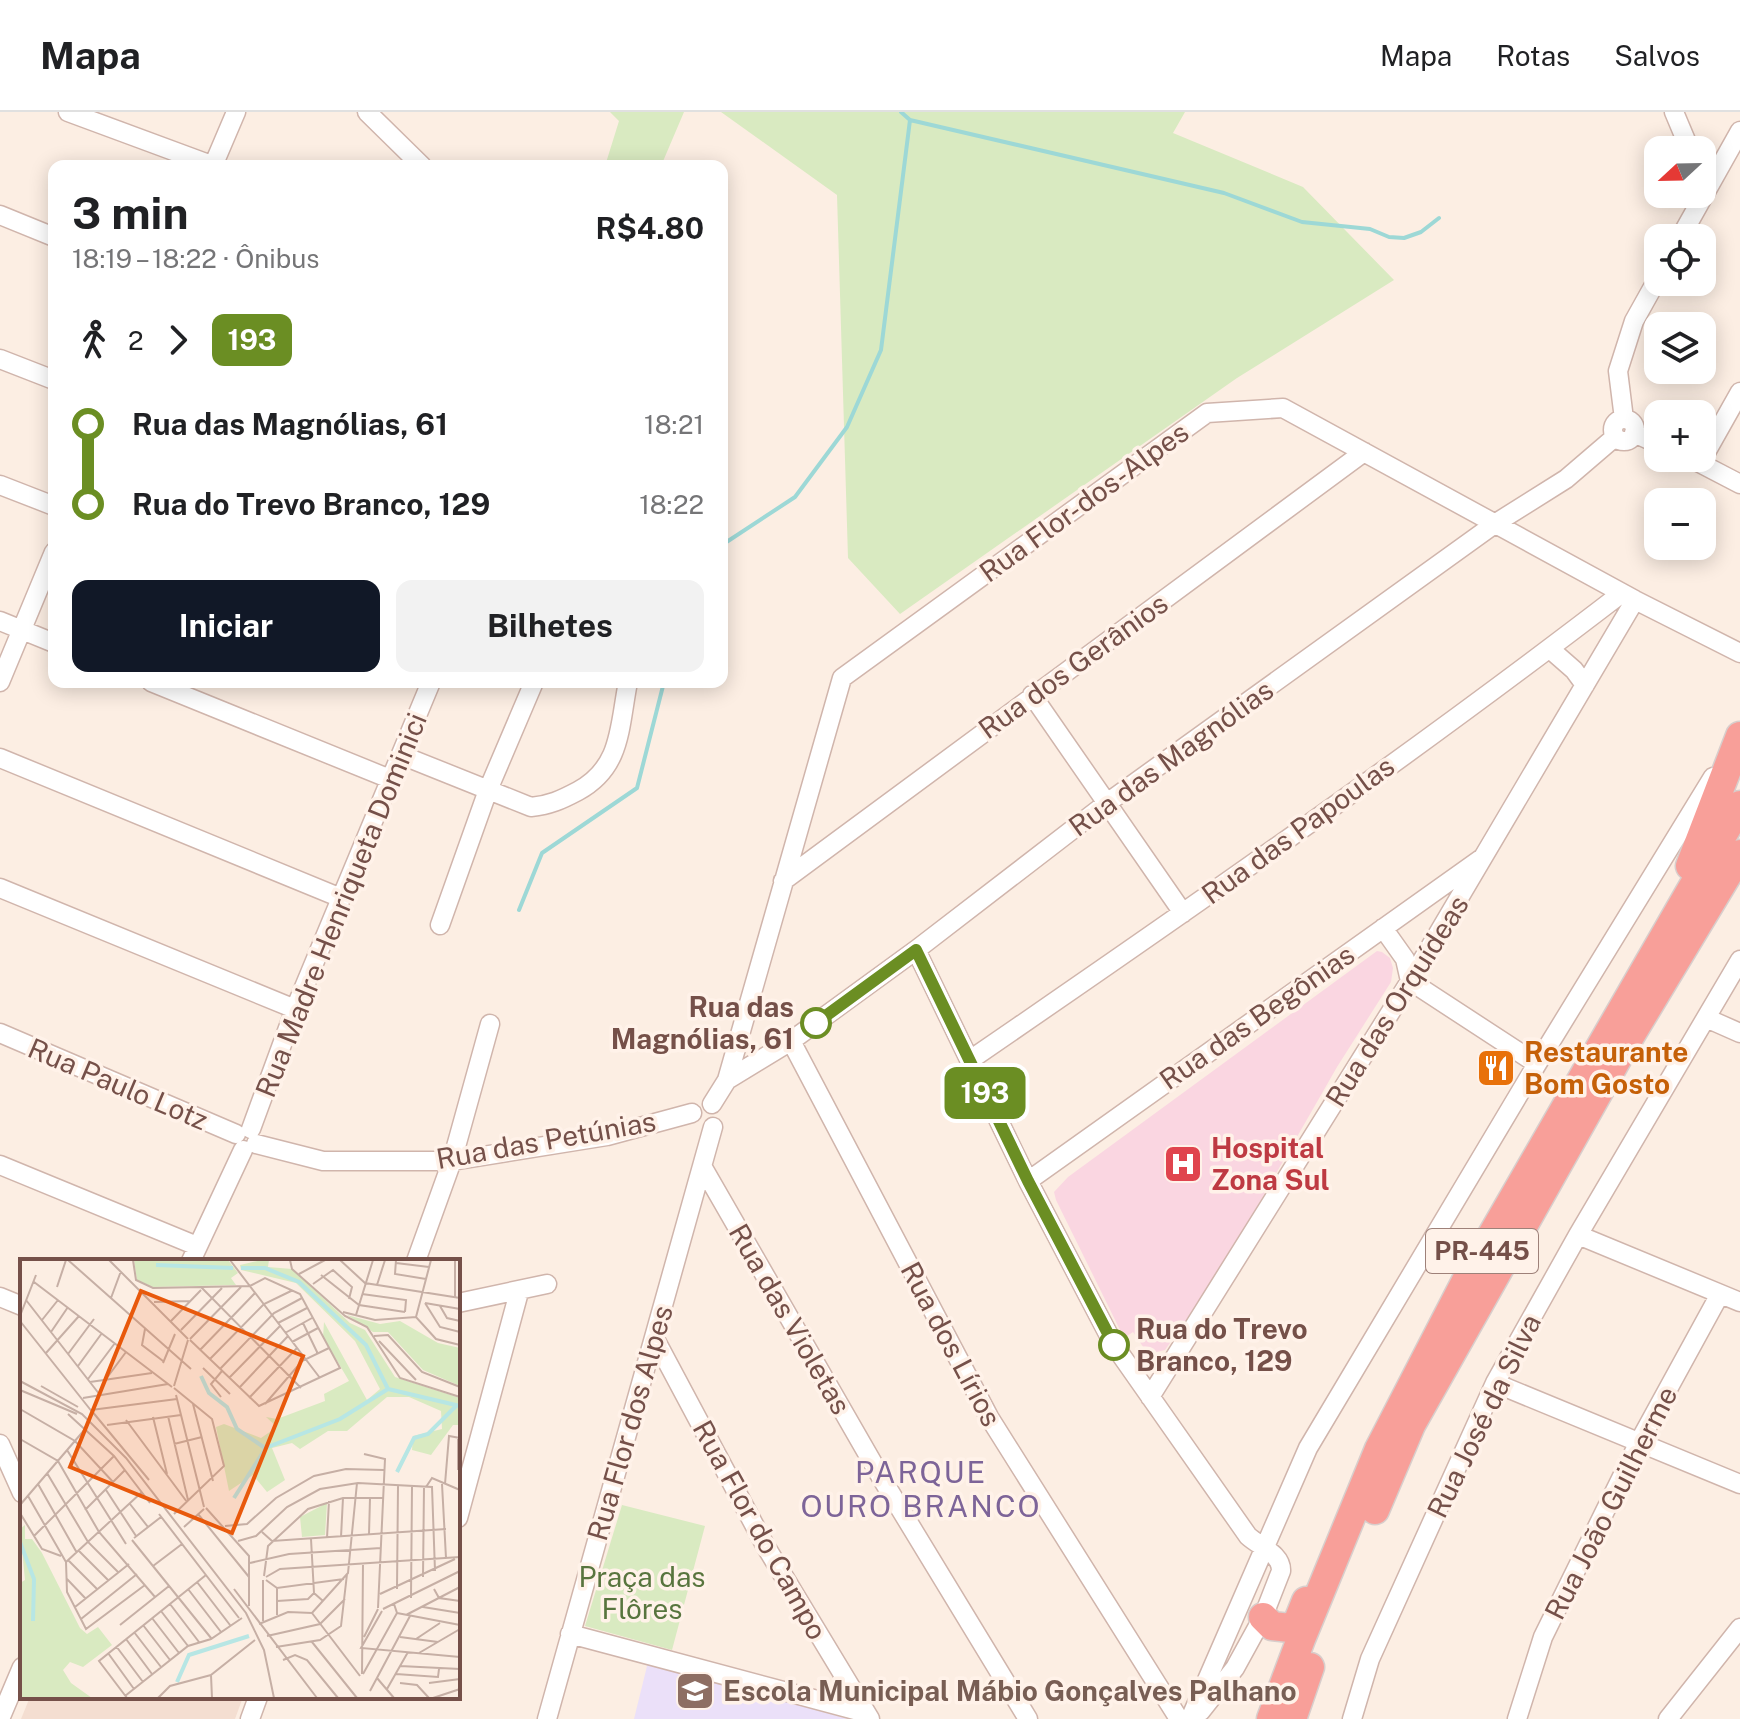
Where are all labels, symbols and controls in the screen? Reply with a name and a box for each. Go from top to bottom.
text: Mapa [40,33,141,78]
text: Mapa [1380,39,1452,72]
text: Rotas [1496,39,1570,72]
text: Salvos [1614,39,1700,72]
north arrow [1644,136,1716,208]
map controls [1644,136,1716,560]
text: 3 min [72,187,189,239]
text: R$4.80 [596,210,704,246]
button: locate [1644,224,1716,296]
text: 18:19 – 18:22 · Ônibus [72,243,319,274]
button: layers [1644,312,1716,384]
icon: walk [72,318,116,362]
icon: forward [156,318,200,362]
text: 193 [228,323,276,356]
text: 2 [128,325,144,356]
button: + [1644,400,1716,472]
text: Rua das Magnólias, 61 [132,406,448,442]
text: 18:21 [644,409,704,440]
street label: Rua Flor-dos-Alpes [973,415,1195,588]
text: Rua do Trevo Branco, 129 [132,486,490,522]
button: − [1644,488,1716,560]
text: 18:22 [639,489,704,520]
button: Iniciar [72,580,380,672]
button: Bilhetes [396,580,704,672]
street label: Rua dos Gerânios [972,586,1174,745]
street label: Rua das Magnólias [1062,672,1279,843]
street label: Rua Madre Henriqueta Dominici [248,708,433,1102]
street label: Rua das Papoulas [1195,749,1400,910]
street label: Rua das Orquídeas [1318,889,1475,1112]
street label: Rua das Begônias [1153,937,1360,1096]
place label: Rua das Magnólias, 61 [611,990,794,1055]
marker: Rua das Magnólias, 61 [801,1008,831,1038]
street label: Rua Paulo Lotz [23,1031,213,1136]
place label: Restaurante Bom Gosto [1524,1035,1689,1100]
restaurant icon: Restaurante Bom Gosto [1475,1047,1517,1089]
line badge: 193 [939,1067,1031,1119]
text: 193 [961,1076,1009,1109]
street label: Rua das Petúnias [434,1104,658,1175]
place label: Hospital Zona Sul [1211,1131,1330,1196]
hospital icon: Hospital Zona Sul [1162,1143,1204,1185]
street label: Rua das Violetas [723,1218,858,1420]
road number: PR-445 [1426,1229,1538,1273]
street label: Rua dos Lírios [894,1256,1009,1431]
inset map [20,1259,460,1699]
street label: Rua Flor dos Alpes [580,1301,679,1544]
street label: Rua José da Silva [1420,1309,1547,1523]
place label: Rua do Trevo Branco, 129 [1136,1312,1308,1377]
marker: Rua do Trevo Branco, 129 [1099,1330,1129,1360]
street label: Rua João Guilherme [1537,1381,1684,1625]
street label: Rua Flor do Campo [687,1414,834,1645]
district label: PARQUE OURO BRANCO [800,1454,1042,1524]
park label: Praça das Flôres [579,1560,705,1625]
school or university icon: Escola Municipal Mábio Gonçalves Palhano [674,1670,716,1712]
place label: Escola Municipal Mábio Gonçalves Palhano [723,1674,1297,1707]

